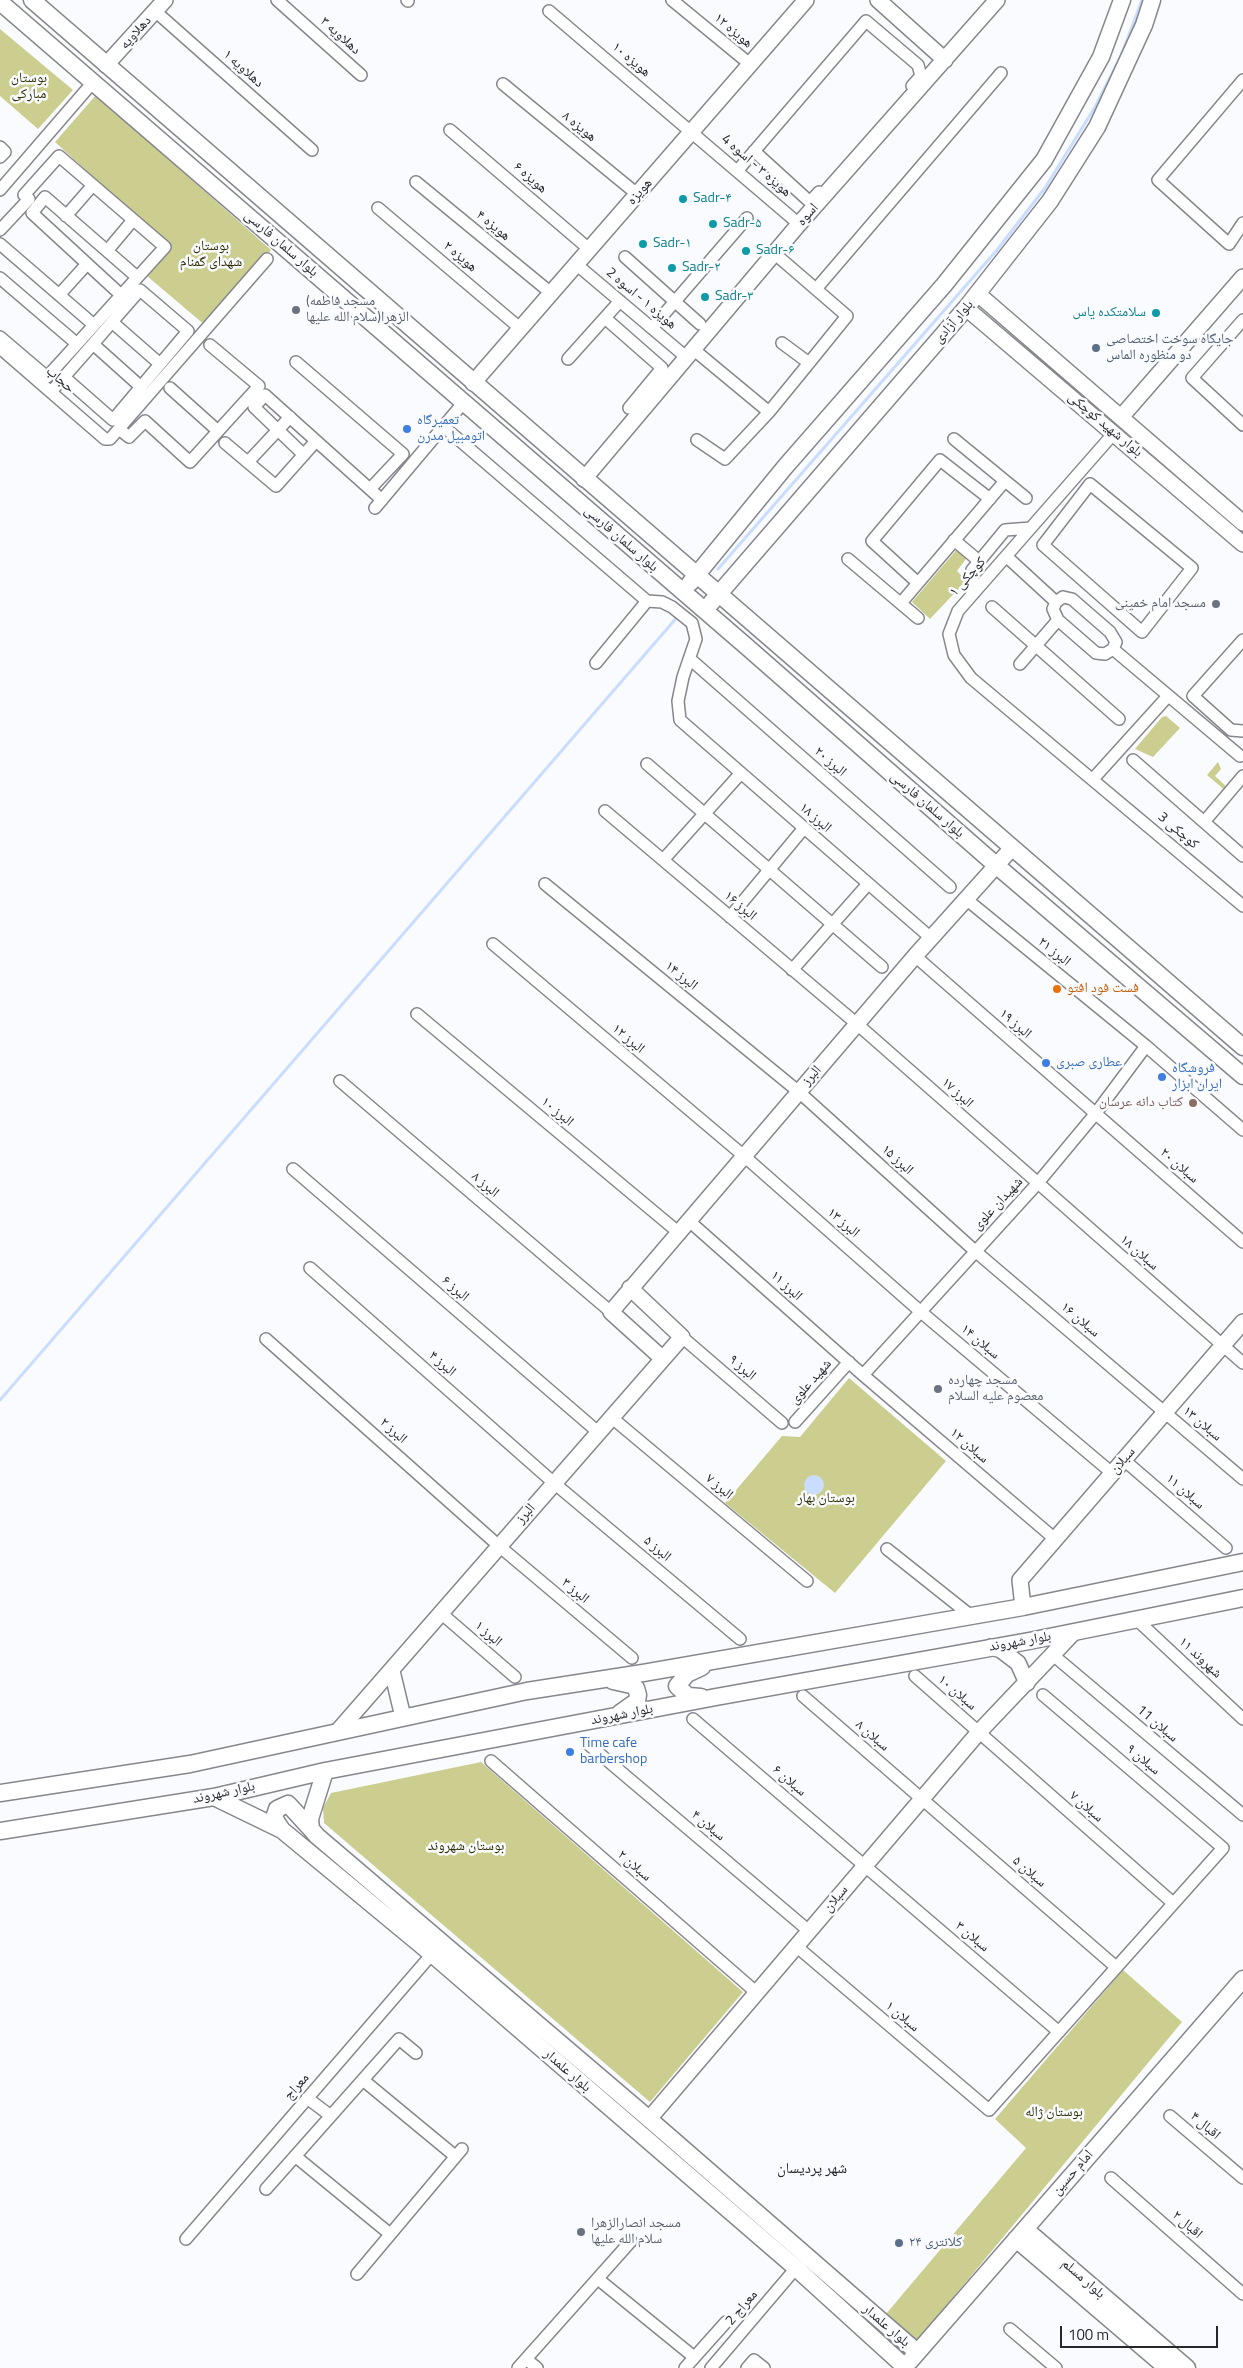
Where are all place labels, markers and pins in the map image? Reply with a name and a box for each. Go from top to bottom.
place label: Sadr-۴ [693,191,732,207]
marker: Sadr-۴ [677,193,689,205]
place label: Sadr-۵ [723,216,762,232]
marker: Sadr-۵ [707,218,719,230]
place label: Sadr-۱ [653,236,692,252]
marker: Sadr-۱ [637,238,649,250]
place label: Sadr-۶ [756,243,795,259]
marker: Sadr-۶ [740,245,752,257]
place label: Sadr-۲ [682,260,721,276]
marker: Sadr-۲ [666,262,678,274]
place label: Sadr-۳ [715,289,754,305]
marker: Sadr-۳ [699,291,711,303]
place label: (مسجد فاطمه الزهرا(سلام الله علیها [306,294,409,326]
marker: (مسجد فاطمه الزهرا(سلام الله علیها [290,304,302,316]
place label: سلامتکده یاس [1072,305,1146,321]
marker: سلامتکده یاس [1150,307,1162,319]
place label: جایگاه سوخت اختصاصی دو منظوره الماس [1106,332,1234,364]
marker: جایگاه سوخت اختصاصی دو منظوره الماس [1090,342,1102,354]
place label: تعمیرگاه اتومبیل مدرن [417,413,485,446]
marker: تعمیرگاه اتومبیل مدرن [401,423,413,435]
place label: مسجد امام خمینی [1115,596,1206,612]
marker: مسجد امام خمینی [1210,598,1222,610]
place label: فست فود افتو [1067,981,1139,997]
marker: فست فود افتو [1051,983,1063,995]
place label: عطاری صبری [1056,1055,1122,1071]
marker: عطاری صبری [1040,1057,1052,1069]
place label: فروشگاه ایران ابزار [1172,1061,1222,1094]
marker: فروشگاه ایران ابزار [1156,1071,1168,1083]
place label: کتاب دانه عرسان [1099,1095,1183,1111]
marker: کتاب دانه عرسان [1187,1097,1199,1109]
place label: مسجد چهارده معصوم علیه السلام [948,1373,1043,1405]
marker: مسجد چهارده معصوم علیه السلام [932,1383,944,1395]
place label: Time cafe barbershop [580,1736,647,1768]
marker: Time cafe barbershop [564,1746,576,1758]
place label: مسجد انصارالزهرا سلام الله علیها [591,2216,681,2248]
marker: مسجد انصارالزهرا سلام الله علیها [575,2226,587,2238]
place label: کلانتری ۲۴ [909,2235,962,2251]
marker: کلانتری ۲۴ [893,2237,905,2249]

